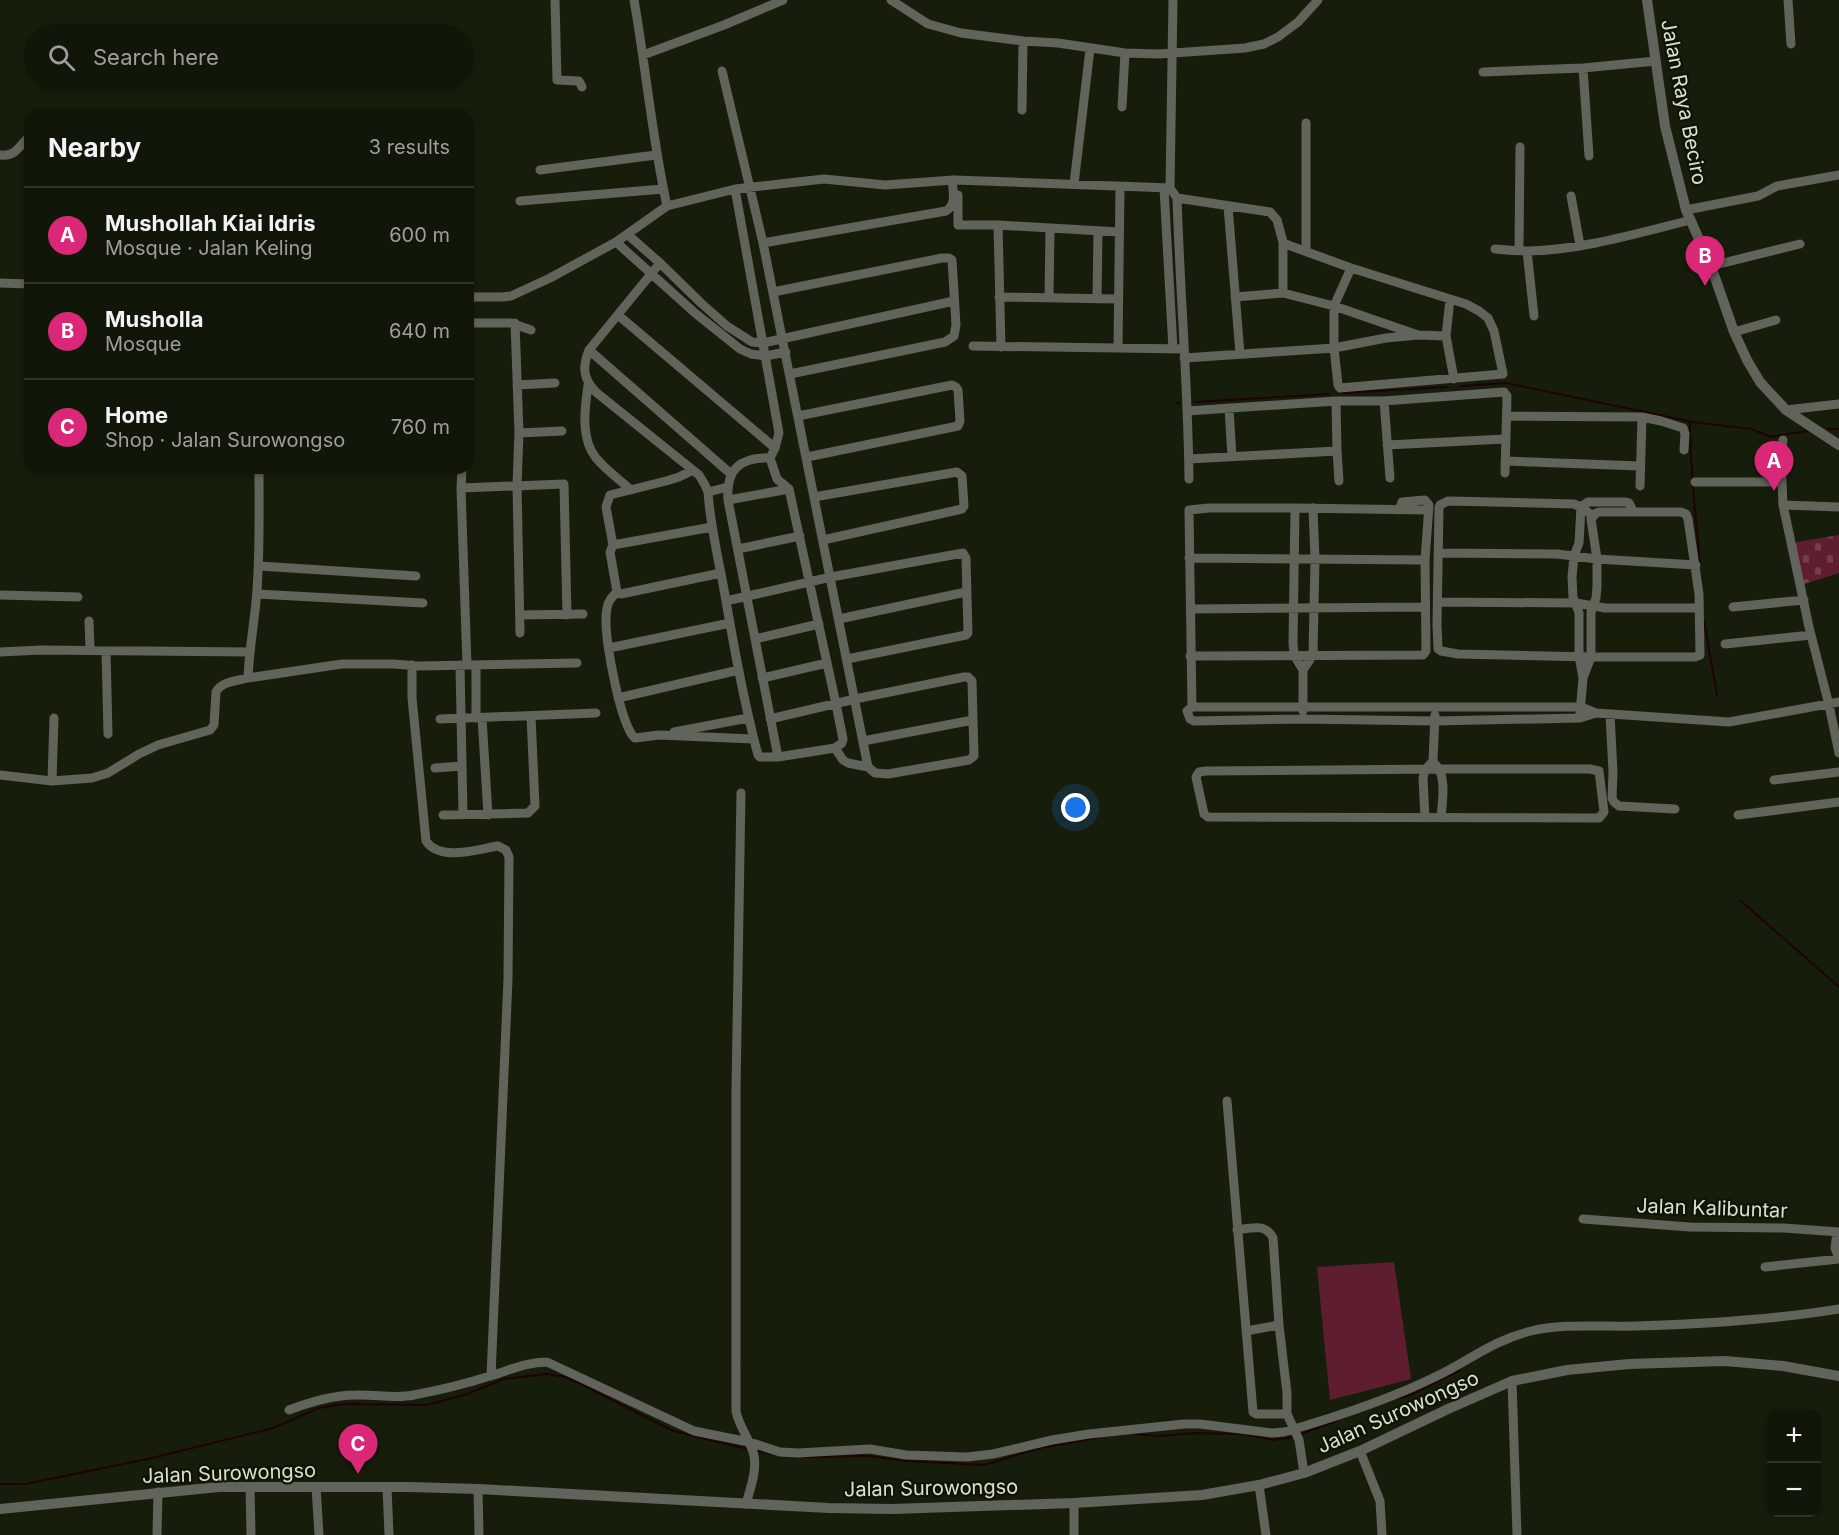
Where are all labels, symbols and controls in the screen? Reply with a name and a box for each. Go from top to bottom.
street label: Jalan Raya Beciro [1656,17,1712,187]
search box [24,24,474,90]
icon: search [45,41,78,74]
text: Search here [93,44,219,70]
text: Nearby [48,132,141,163]
text: 3 results [369,135,450,159]
text: Mushollah Kiai Idris [105,210,316,236]
text: A [60,223,75,247]
text: 600 m [389,223,450,247]
text: Mosque · Jalan Keling [105,236,313,260]
pin: B [1686,236,1724,286]
text: Musholla [105,306,203,332]
text: B [61,319,74,343]
text: 640 m [389,319,450,343]
text: Mosque [105,332,181,356]
text: Home [105,402,168,428]
text: C [60,415,75,439]
text: 760 m [391,415,450,439]
text: Shop · Jalan Surowongso [105,428,345,452]
pin: A [1754,442,1794,491]
your location [1061,793,1090,822]
street label: Jalan Kalibuntar [1636,1193,1789,1223]
street label: Jalan Surowongso [1314,1366,1482,1458]
map controls [1767,1409,1821,1517]
button: + [1767,1409,1821,1463]
pin: C [338,1424,378,1474]
street label: Jalan Surowongso [141,1458,317,1488]
button: − [1767,1463,1821,1517]
street label: Jalan Surowongso [844,1474,1018,1502]

